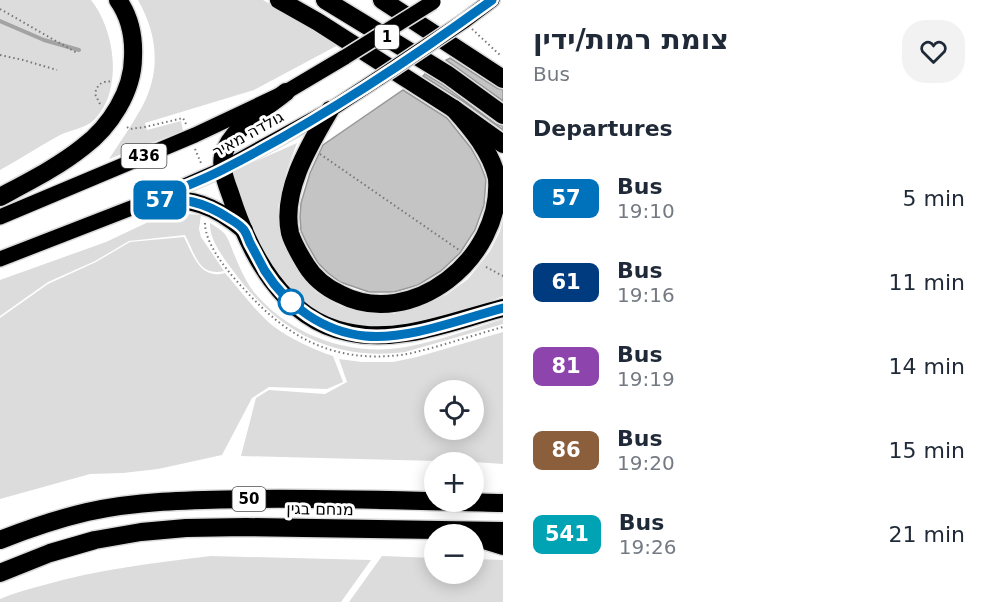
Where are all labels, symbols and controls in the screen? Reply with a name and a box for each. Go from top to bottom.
button: heart [902,20,965,83]
text: צומת רמות/ידין [533,23,729,56]
road number: 1 [375,25,399,49]
text: Bus [533,62,570,86]
street label: גולדה מאיר [209,106,287,161]
text: Departures [533,116,673,141]
road number: 436 [122,144,166,168]
text: Bus [617,174,663,199]
line badge: 57 [133,180,187,220]
text: 57 [551,186,581,210]
text: 5 min [903,186,965,211]
text: 57 [145,188,175,212]
text: 19:10 [617,199,675,223]
text: Bus [617,258,663,283]
text: 61 [551,270,581,294]
text: 11 min [889,270,965,295]
text: 19:16 [617,283,675,307]
unlabelled marker [278,289,304,315]
text: Bus [617,342,663,367]
text: 81 [551,354,581,378]
text: 14 min [889,354,965,379]
text: 19:19 [617,367,675,391]
map controls [424,380,484,584]
button: locate [424,380,484,440]
text: Bus [617,426,663,451]
text: 86 [551,438,581,462]
text: 15 min [889,438,965,463]
text: 19:20 [617,451,675,475]
button: + [424,452,484,512]
road number: 50 [232,487,266,511]
street label: מנחם בגין [286,499,354,519]
text: Bus [619,510,664,535]
text: 541 [545,522,589,546]
text: 21 min [889,522,965,547]
button: − [424,524,484,584]
text: 19:26 [619,535,676,559]

